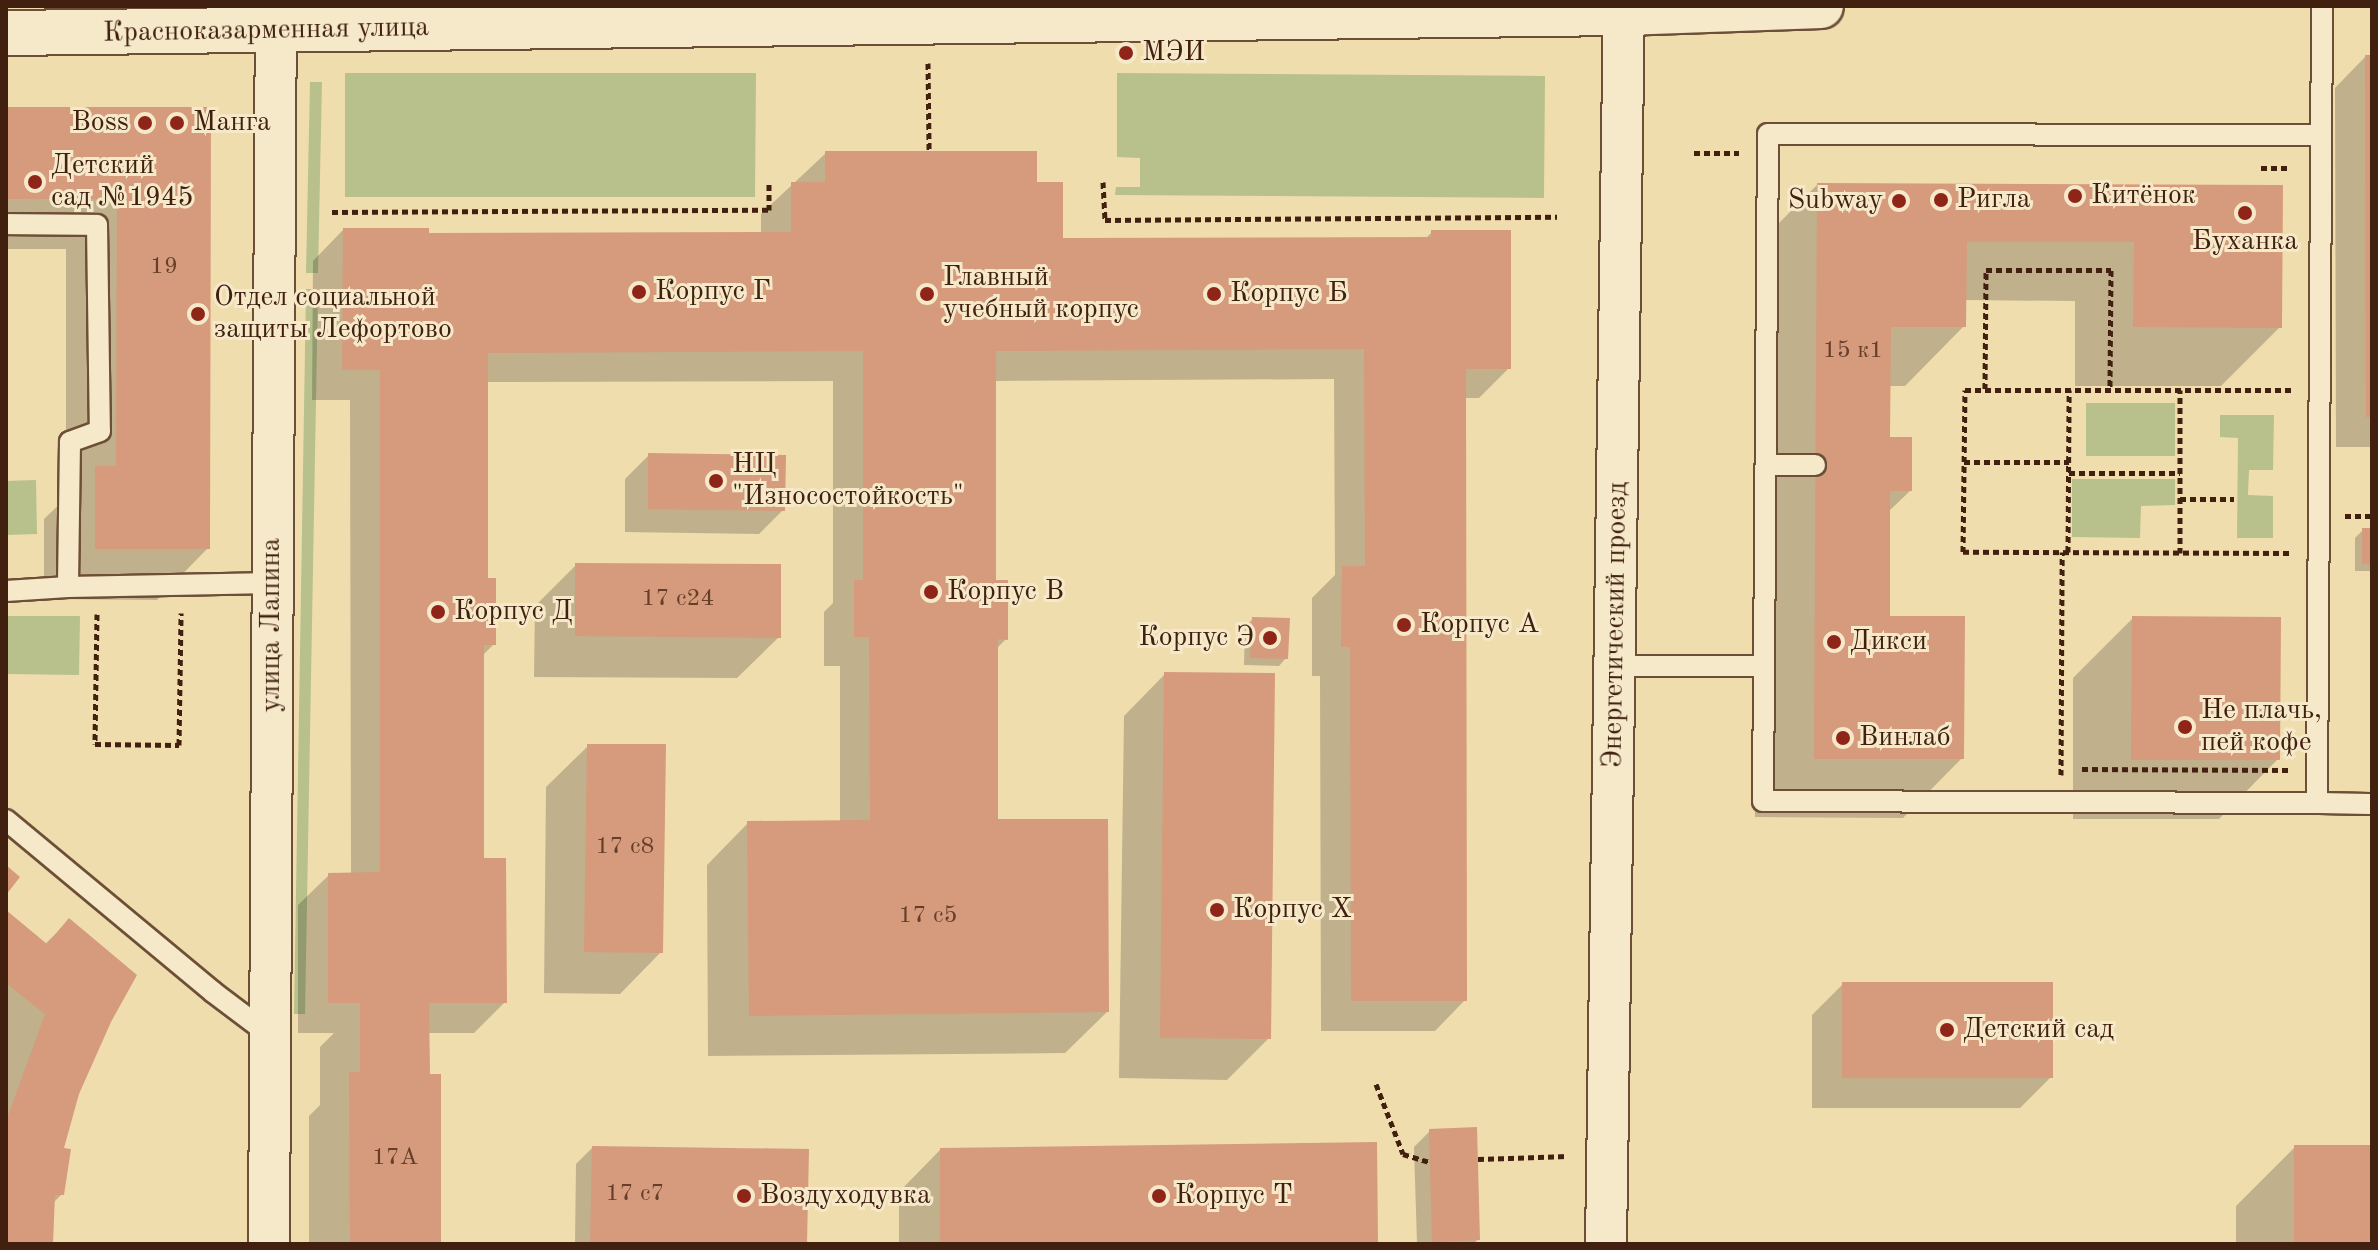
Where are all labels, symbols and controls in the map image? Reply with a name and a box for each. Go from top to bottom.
street label: Красноказарменная улица [103,11,429,51]
place label: МЭИ [1142,36,1205,70]
marker: МЭИ [1117,44,1135,62]
place label: Boss [71,106,129,140]
place label: Манга [193,106,271,140]
marker: Boss [136,114,154,132]
marker: Манга [168,114,186,132]
place label: Детский сад №1945 [51,149,193,215]
marker: Детский сад №1945 [26,173,44,191]
place label: Китёнок [2091,179,2196,213]
place label: Ригла [1957,183,2031,217]
place label: Subway [1788,184,1883,218]
marker: Китёнок [2066,187,2084,205]
marker: Ригла [1932,191,1950,209]
marker: Subway [1890,192,1908,210]
marker: Буханка [2236,204,2254,222]
place label: Буханка [2192,225,2298,259]
house number: 19 [150,254,178,282]
place label: Главный учебный корпус [943,261,1139,327]
place label: Корпус Г [655,275,771,309]
place label: Корпус Б [1230,277,1347,311]
place label: Отдел социальной защиты Лефортово [214,281,452,347]
marker: Корпус Г [630,283,648,301]
marker: Главный учебный корпус [918,285,936,303]
marker: Корпус Б [1205,285,1223,303]
marker: Отдел социальной защиты Лефортово [189,305,207,323]
house number: 15 к1 [1823,338,1883,366]
place label: НЦ "Износостойкость" [732,448,964,514]
marker: НЦ "Износостойкость" [707,472,725,490]
street label: Энергетический проезд [1597,482,1635,768]
street label: улица Лапина [255,538,289,712]
place label: Корпус В [947,575,1064,609]
marker: Корпус В [922,583,940,601]
house number: 17 с24 [642,586,714,614]
place label: Корпус Д [454,595,572,629]
marker: Корпус Д [429,603,447,621]
place label: Корпус А [1420,608,1539,642]
marker: Корпус А [1395,616,1413,634]
place label: Корпус Э [1138,621,1254,655]
place label: Дикси [1850,625,1927,659]
marker: Корпус Э [1261,629,1279,647]
marker: Дикси [1825,633,1843,651]
place label: Не плачь, пей кофе [2201,694,2322,760]
marker: Не плачь, пей кофе [2176,718,2194,736]
place label: Винлаб [1859,721,1951,755]
marker: Винлаб [1834,729,1852,747]
house number: 17 с8 [596,834,654,862]
place label: Корпус Х [1233,893,1352,927]
marker: Корпус Х [1208,901,1226,919]
house number: 17 с5 [899,903,957,931]
place label: Детский сад [1963,1013,2114,1047]
marker: Детский сад [1938,1021,1956,1039]
house number: 17А [372,1145,418,1173]
place label: Воздуходувка [760,1179,931,1213]
place label: Корпус Т [1175,1179,1293,1213]
house number: 17 с7 [606,1181,664,1209]
marker: Воздуходувка [735,1187,753,1205]
marker: Корпус Т [1150,1187,1168,1205]

